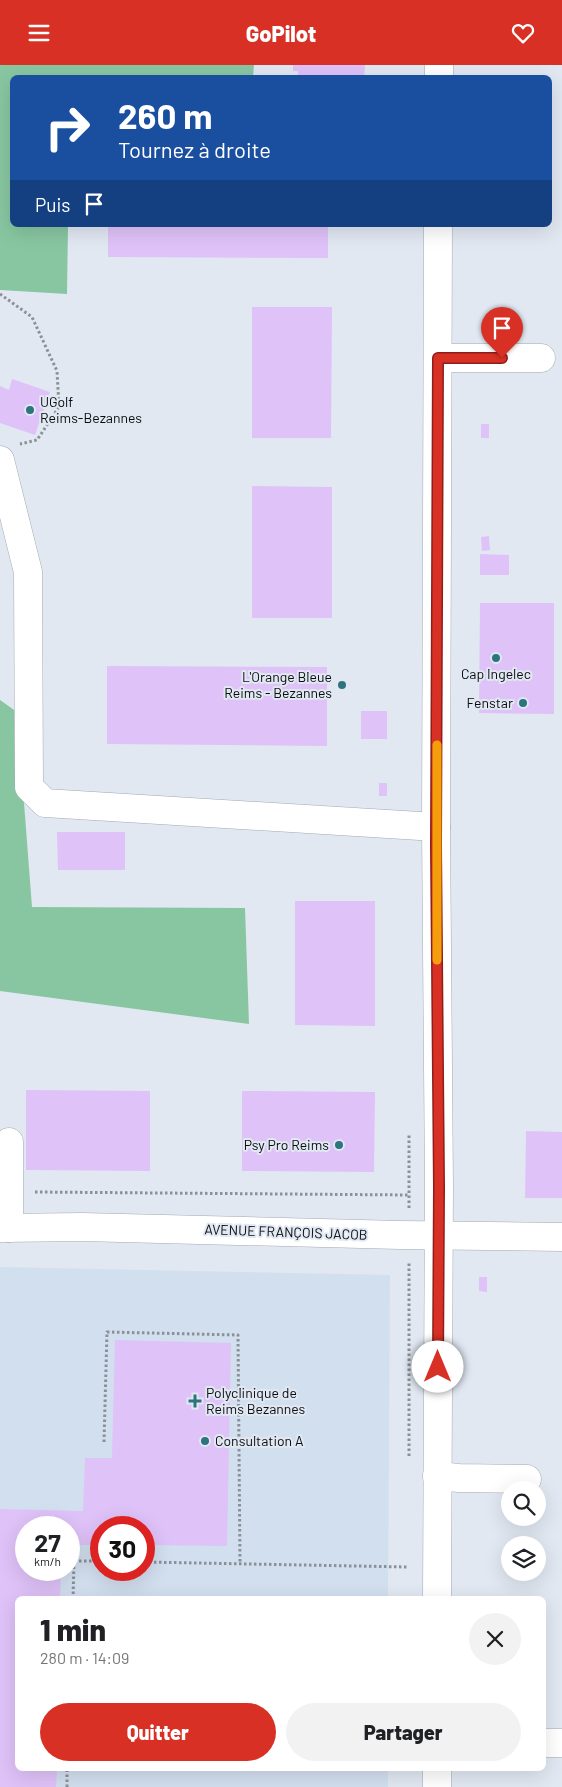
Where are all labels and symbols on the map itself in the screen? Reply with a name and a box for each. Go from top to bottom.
pin [481,307,523,358]
place label: UGolf Reims-Bezannes [40,393,142,426]
marker: UGolf Reims-Bezannes [24,404,36,416]
marker: Cap Ingelec [490,652,502,664]
place label: Cap Ingelec [461,665,531,682]
place label: L'Orange Bleue Reims - Bezannes [224,668,332,701]
marker: L'Orange Bleue Reims - Bezannes [336,679,348,691]
place label: Fenstar [467,694,513,711]
marker: Fenstar [517,697,529,709]
place label: Psy Pro Reims [244,1136,329,1153]
marker: Psy Pro Reims [333,1139,345,1151]
street label: AVENUE FRANÇOIS JACOB [204,1220,368,1243]
position arrow [411,1340,463,1392]
place label: Polyclinique de Reims Bezannes [206,1384,306,1417]
marker: Polyclinique de Reims Bezannes [188,1394,202,1408]
place label: Consultation A [215,1432,304,1449]
marker: Consultation A [199,1435,211,1447]
speed limit sign: 30 [90,1516,155,1581]

